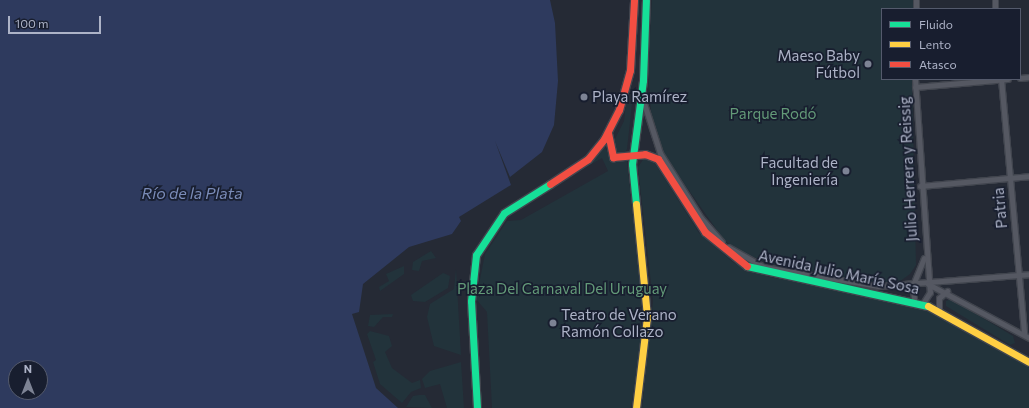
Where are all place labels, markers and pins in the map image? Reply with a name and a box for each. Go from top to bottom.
place label: Maeso Baby Fútbol [777,46,860,81]
marker: Maeso Baby Fútbol [863,59,873,69]
place label: Playa Ramírez [592,88,687,106]
marker: Playa Ramírez [579,92,589,102]
place label: Facultad de Ingeniería [760,153,838,188]
marker: Facultad de Ingeniería [841,166,851,176]
place label: Teatro de Verano Ramón Collazo [561,305,677,340]
marker: Teatro de Verano Ramón Collazo [548,318,558,328]

